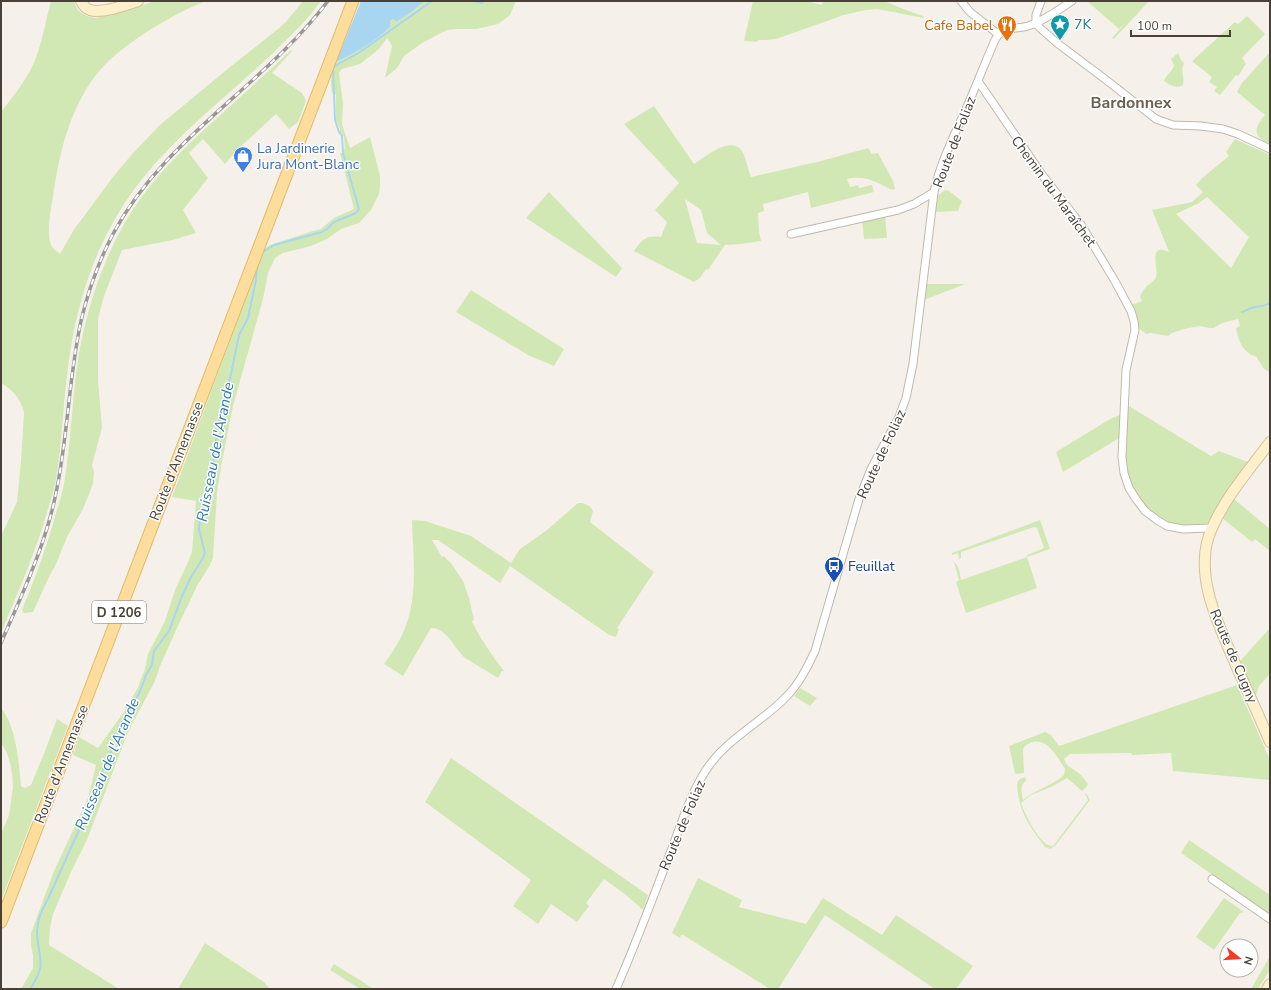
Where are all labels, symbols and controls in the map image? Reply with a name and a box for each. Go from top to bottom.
scale bar [1131,12,1230,38]
place icon: 7K [1049,13,1071,41]
restaurant icon: Cafe Babel [996,14,1018,42]
place label: 7K [1074,15,1091,34]
place label: Cafe Babel [924,16,994,35]
text: 100 m [1137,18,1172,34]
district label: Bardonnex [1091,92,1172,114]
street label: Route de Foliaz [928,93,981,191]
street label: Chemin du Maraîchet [1007,132,1100,251]
place label: La Jardinerie Jura Mont-Blanc [256,139,360,174]
shop icon: La Jardinerie Jura Mont-Blanc [232,145,254,173]
water label: Ruisseau de l'Arande [192,380,238,523]
street label: Route d'Annemasse [145,399,208,523]
street label: Route de Foliaz [852,406,911,502]
bus stop icon: Feuillat [823,555,845,583]
place label: Feuillat [848,557,895,576]
road number: D 1206 [92,601,146,623]
street label: Route de Cugny [1205,606,1262,707]
water label: Ruisseau de l'Arande [70,695,144,833]
street label: Route d'Annemasse [30,702,93,826]
street label: Route de Foliaz [655,777,710,873]
north arrow [1219,938,1259,978]
text: N [1240,955,1256,967]

